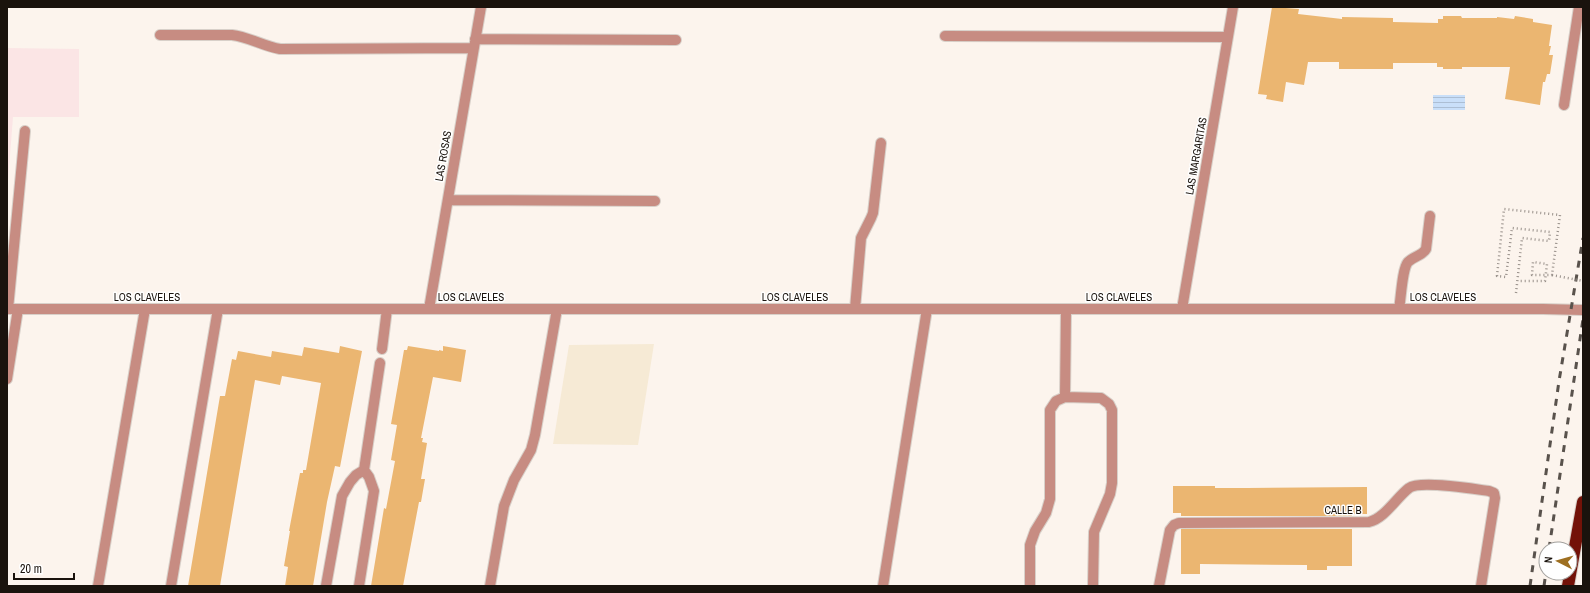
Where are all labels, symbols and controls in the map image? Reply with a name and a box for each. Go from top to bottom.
street label: LAS MARGARITAS [1182,116,1210,196]
street label: LAS ROSAS [432,130,454,182]
street label: LOS CLAVELES [114,290,180,304]
street label: LOS CLAVELES [438,290,504,304]
street label: LOS CLAVELES [762,290,828,304]
street label: LOS CLAVELES [1086,290,1152,304]
street label: LOS CLAVELES [1410,290,1476,304]
street label: CALLE B [1324,503,1362,517]
north arrow [1538,541,1578,581]
scale bar [14,555,74,581]
text: N [1541,556,1555,564]
text: 20 m [20,561,42,577]

